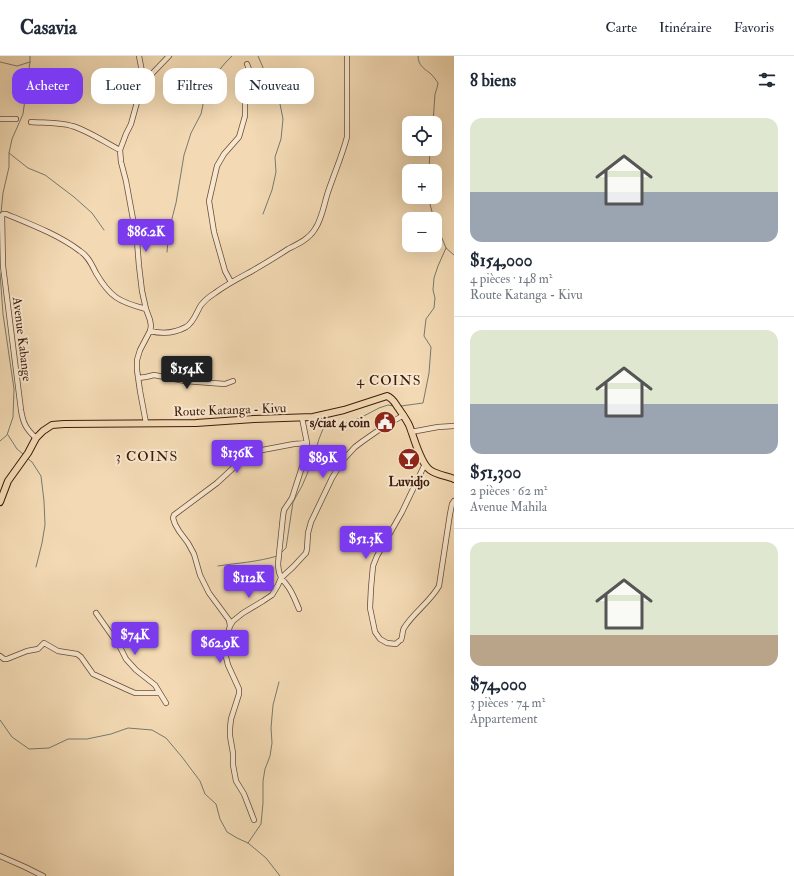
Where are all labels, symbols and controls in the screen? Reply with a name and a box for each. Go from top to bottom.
text: Casavia [20,16,77,40]
text: Carte [606,19,637,36]
text: Itinéraire [659,19,712,36]
text: Favoris [734,19,774,36]
chip: Acheter [12,68,83,104]
chip: Louer [91,68,155,104]
chip: Filtres [163,68,227,104]
chip: Nouveau [235,68,314,104]
icon: filters [756,69,778,91]
text: 8 biens [470,70,516,91]
map controls [402,116,442,252]
button: locate [402,116,442,156]
icon: home [588,144,660,216]
button: + [402,164,442,204]
button: − [402,212,442,252]
pin: $86.2K [113,219,179,253]
text: $86.2K [127,224,165,240]
text: $154,000 [470,250,532,271]
text: 4 pièces · 148 m² [470,271,552,287]
text: Route Katanga - Kivu [470,287,583,303]
street label: Avenue Kabange [9,295,35,383]
pin: $154K [159,356,215,390]
icon: home [588,356,660,428]
text: $154K [170,361,204,377]
district label: 4 COINS [357,372,422,389]
street label: Route Katanga - Kivu [173,400,287,420]
public building icon: s/ciat 4 coin [372,409,398,435]
place label: s/ciat 4 coin [310,415,370,431]
pin: $136K [209,440,265,474]
text: $136K [221,445,253,461]
pin: $89K [299,445,347,479]
bar icon: Luvidjo [396,446,422,472]
district label: 3 COINS [116,448,178,465]
text: $89K [308,450,338,466]
text: $51,300 [470,462,521,483]
place label: Luvidjo [389,474,430,490]
text: 2 pièces · 62 m² [470,483,547,499]
text: Avenue Mahila [470,499,547,515]
pin: $51.3K [333,526,399,560]
text: $51.3K [349,531,383,547]
pin: $112K [221,565,277,599]
icon: home [588,568,660,640]
text: $112K [233,570,265,586]
pin: $74K [111,622,159,656]
text: $74K [120,627,150,643]
pin: $62.9K [187,630,253,664]
text: $62.9K [201,635,239,651]
text: $74,000 [470,674,527,695]
text: 3 pièces · 74 m² [470,695,545,711]
text: Appartement [470,711,538,727]

